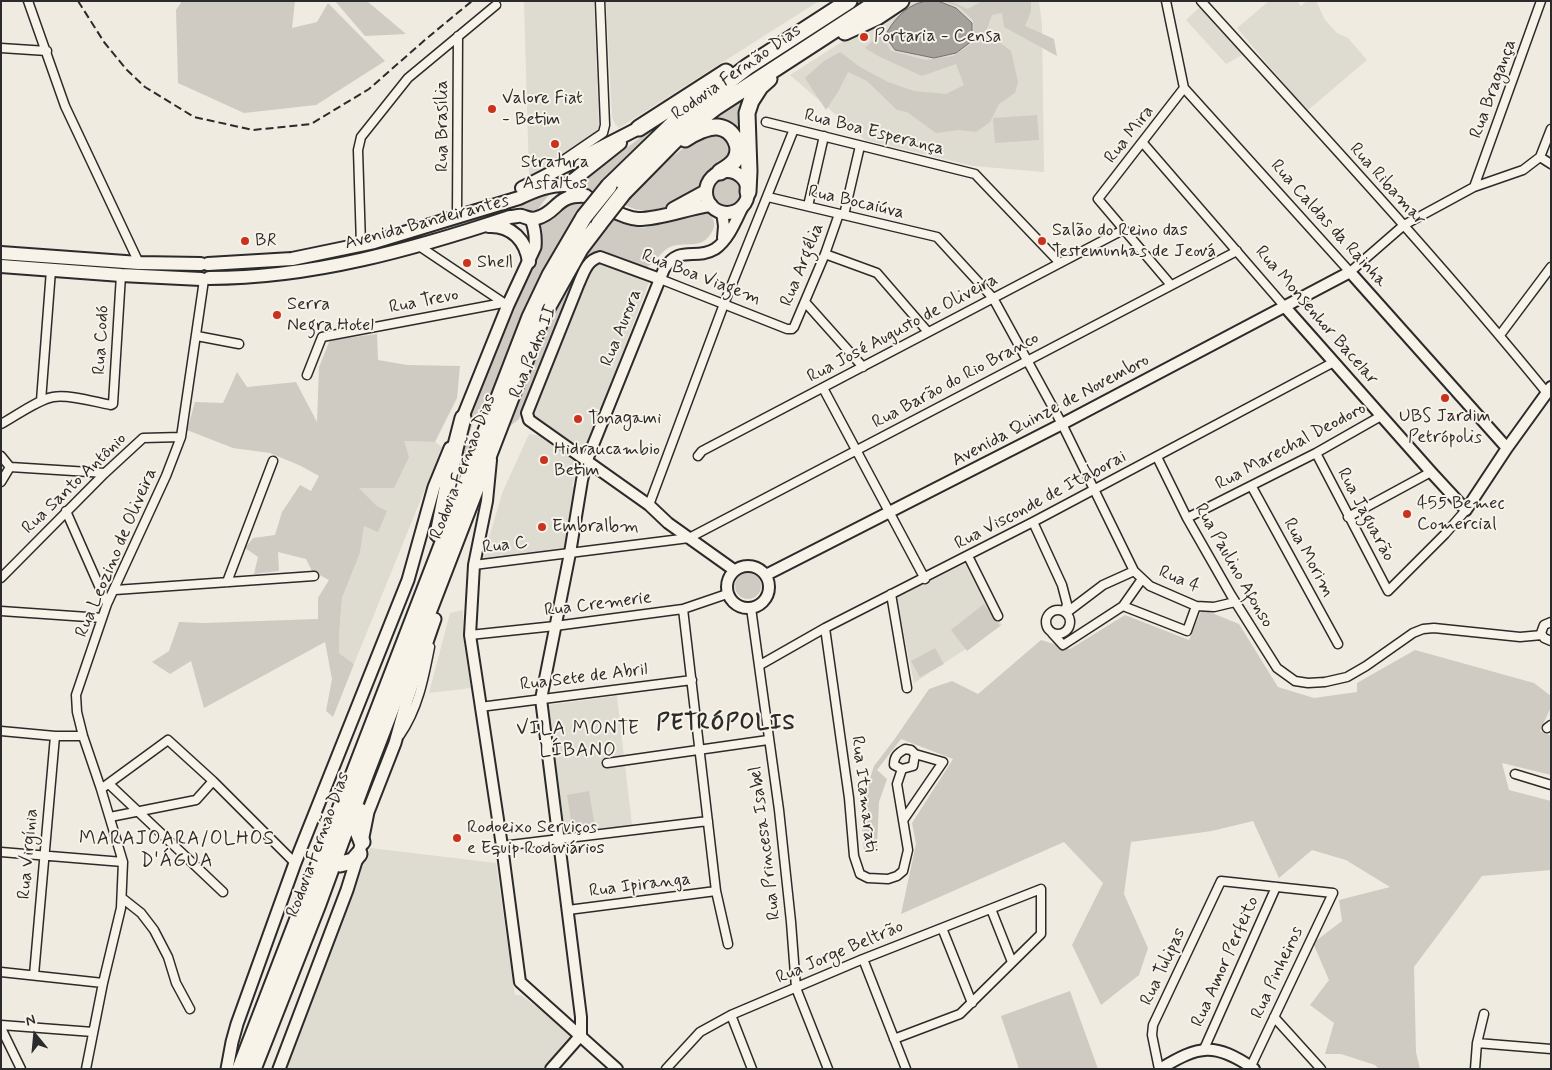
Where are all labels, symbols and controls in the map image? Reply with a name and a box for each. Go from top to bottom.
street label: Rodovia Fernão Dias [668,20,806,126]
place label: Portaria - Censa [874,26,1001,48]
marker: Portaria - Censa [858,31,870,43]
street label: Rua Bragança [1466,36,1522,142]
street label: Rua Brasília [432,80,454,172]
place label: Valore Fiat - Betim [502,88,583,130]
street label: Rua Mira [1101,102,1159,168]
marker: Valore Fiat - Betim [486,103,498,115]
street label: Rua Boa Esperança [802,105,946,161]
marker: Stratura Asfaltos [549,138,561,150]
street label: Rua Ribamar [1344,139,1430,231]
place label: Stratura Asfaltos [521,152,589,194]
street label: Rua Caldas da Rainha [1265,156,1391,292]
street label: Rua Bocaiúva [806,181,906,225]
street label: Avenida Bandeirantes [342,191,512,255]
street label: Rua Argélia [777,220,829,310]
place label: Salão do Reino das Testemunhas de Jeová [1052,220,1216,262]
place label: BR [255,230,277,252]
marker: BR [239,235,251,247]
marker: Salão do Reino das Testemunhas de Jeová [1036,235,1048,247]
street label: Rua Monsenhor Bacelar [1250,242,1382,390]
street label: Rua Boa Viagem [638,245,764,311]
place label: Shell [477,252,513,274]
marker: Shell [461,257,473,269]
street label: Rua José Augusto de Oliveira [804,269,1002,389]
street label: Rua Trevo [387,285,461,319]
street label: Rua Aurora [597,286,647,370]
place label: Serra Negra Hotel [287,294,374,336]
street label: Rua Pedro II [506,302,562,402]
street label: Rua Codó [89,305,115,375]
marker: Serra Negra Hotel [271,309,283,321]
street label: Rua Barão do Rio Branco [869,328,1043,434]
street label: Avenida Quinze de Novembro [949,350,1153,472]
street label: Rodovia Fernão Dias [426,392,502,542]
marker: UBS Jardim Petrópolis [1439,392,1451,404]
street label: Rua Marechal Deodoro [1212,398,1370,496]
place label: UBS Jardim Petrópolis [1399,406,1491,448]
place label: Tonagami [588,408,661,430]
marker: Tonagami [572,413,584,425]
street label: Rua Santo Antônio [18,429,132,539]
place label: Hidraucambio Betim [554,439,660,482]
street label: Rua Visconde de Itaborai [951,447,1131,555]
marker: Hidraucambio Betim [538,454,550,466]
street label: Rua Leozino de Oliveira [72,465,162,641]
street label: Rua Jaguarão [1331,465,1399,565]
place label: 455 Bemec Comercial [1417,493,1505,536]
street label: Rua Paulino Afonso [1189,500,1277,632]
marker: 455 Bemec Comercial [1401,508,1413,520]
street label: Rua Morim [1277,515,1339,601]
place label: Embralbm [552,516,639,538]
marker: Embralbm [536,521,548,533]
street label: Rua C [481,533,529,559]
street label: Rua 4 [1155,562,1203,598]
street label: Rua Cremerie [543,588,653,622]
street label: Rua Sete de Abril [519,659,649,697]
district label: PETRÓPOLIS [653,711,799,737]
district label: VILA MONTE LÍBANO [513,719,643,763]
street label: Rua Itamarati [845,735,881,853]
street label: Rua Princesa Isabel [746,765,786,921]
street label: Rodovia Fernão Dias [283,769,355,921]
street label: Rua Virgínia [14,808,44,900]
place label: Rodoeixo Serviços e Equip Rodoviários [467,817,605,860]
district label: MARAJOARA/OLHOS D'ÁGUA [80,829,274,873]
marker: Rodoeixo Serviços e Equip Rodoviários [451,832,463,844]
street label: Rua Ipiranga [588,869,692,903]
street label: Rua Amor Perfeito [1188,893,1264,1031]
street label: Rua Jorge Beltrão [773,916,907,990]
street label: Rua Pinheiros [1247,923,1309,1023]
street label: Rua Tulipas [1137,925,1191,1009]
north arrow [10,1010,60,1060]
text: N [24,1011,38,1031]

